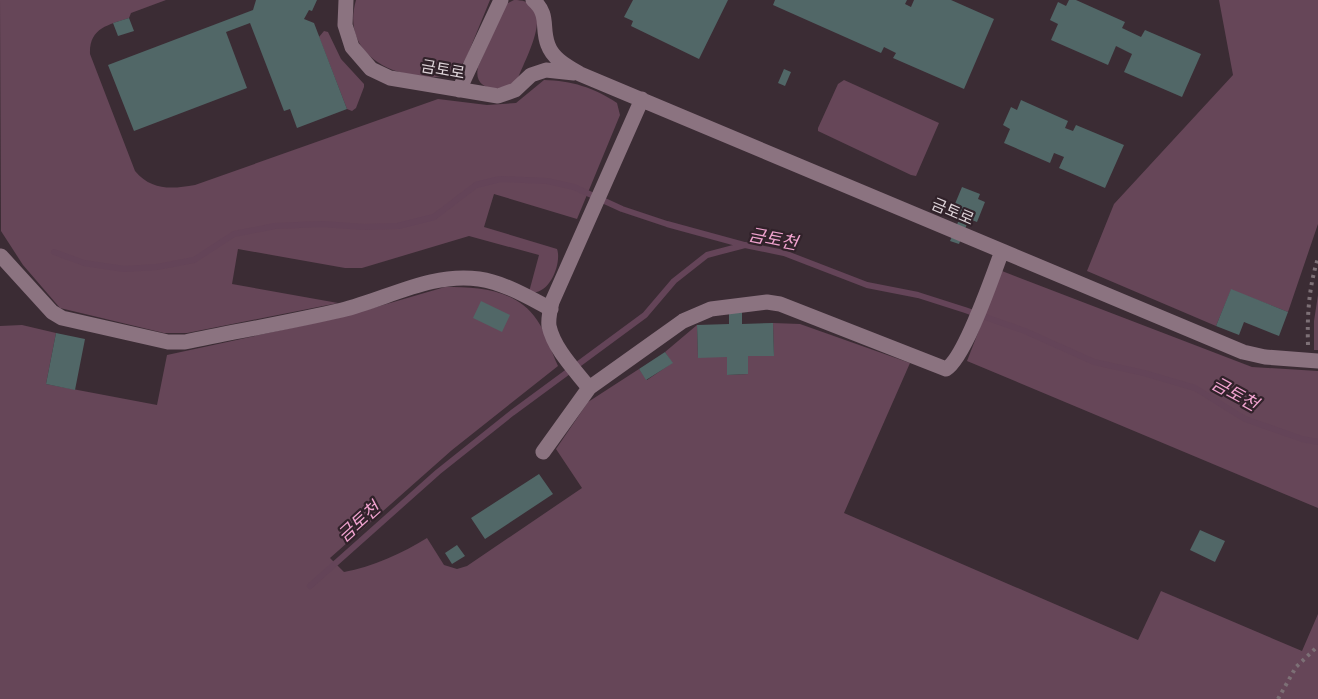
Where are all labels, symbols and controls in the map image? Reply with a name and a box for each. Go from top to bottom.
street label: 금토로 [420,56,467,82]
street label: 금토로 [929,194,977,228]
water label: 금토천 [747,223,802,253]
water label: 금토천 [1209,372,1264,415]
water label: 금토천 [333,496,385,545]

